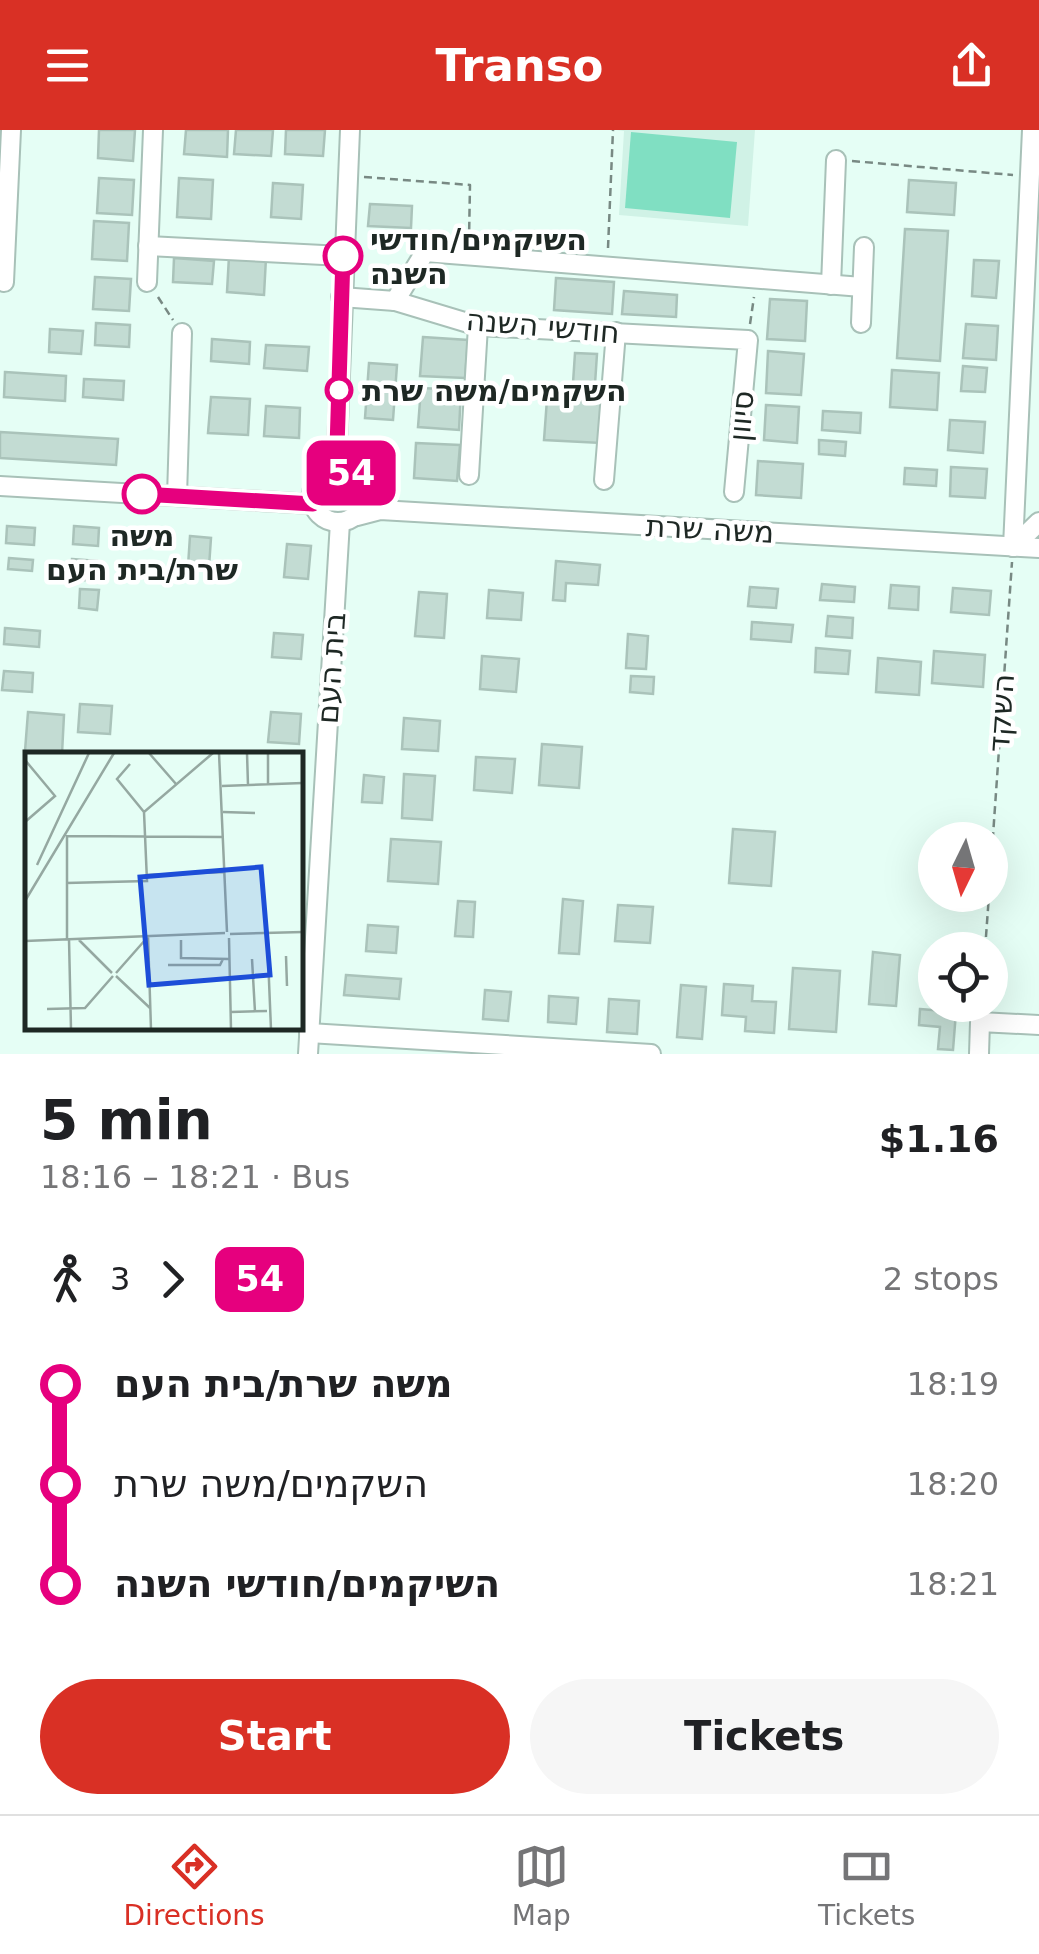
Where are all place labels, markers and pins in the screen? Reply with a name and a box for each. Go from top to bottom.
place label: השיקמים/חודשי השנה [370,222,587,291]
marker: השיקמים/חודשי השנה [324,237,362,275]
place label: השקמים/משה שרת [362,373,627,408]
marker: השקמים/משה שרת [326,377,352,403]
marker: משה שרת/בית העם [123,475,161,513]
place label: משה שרת/בית העם [46,518,238,587]

